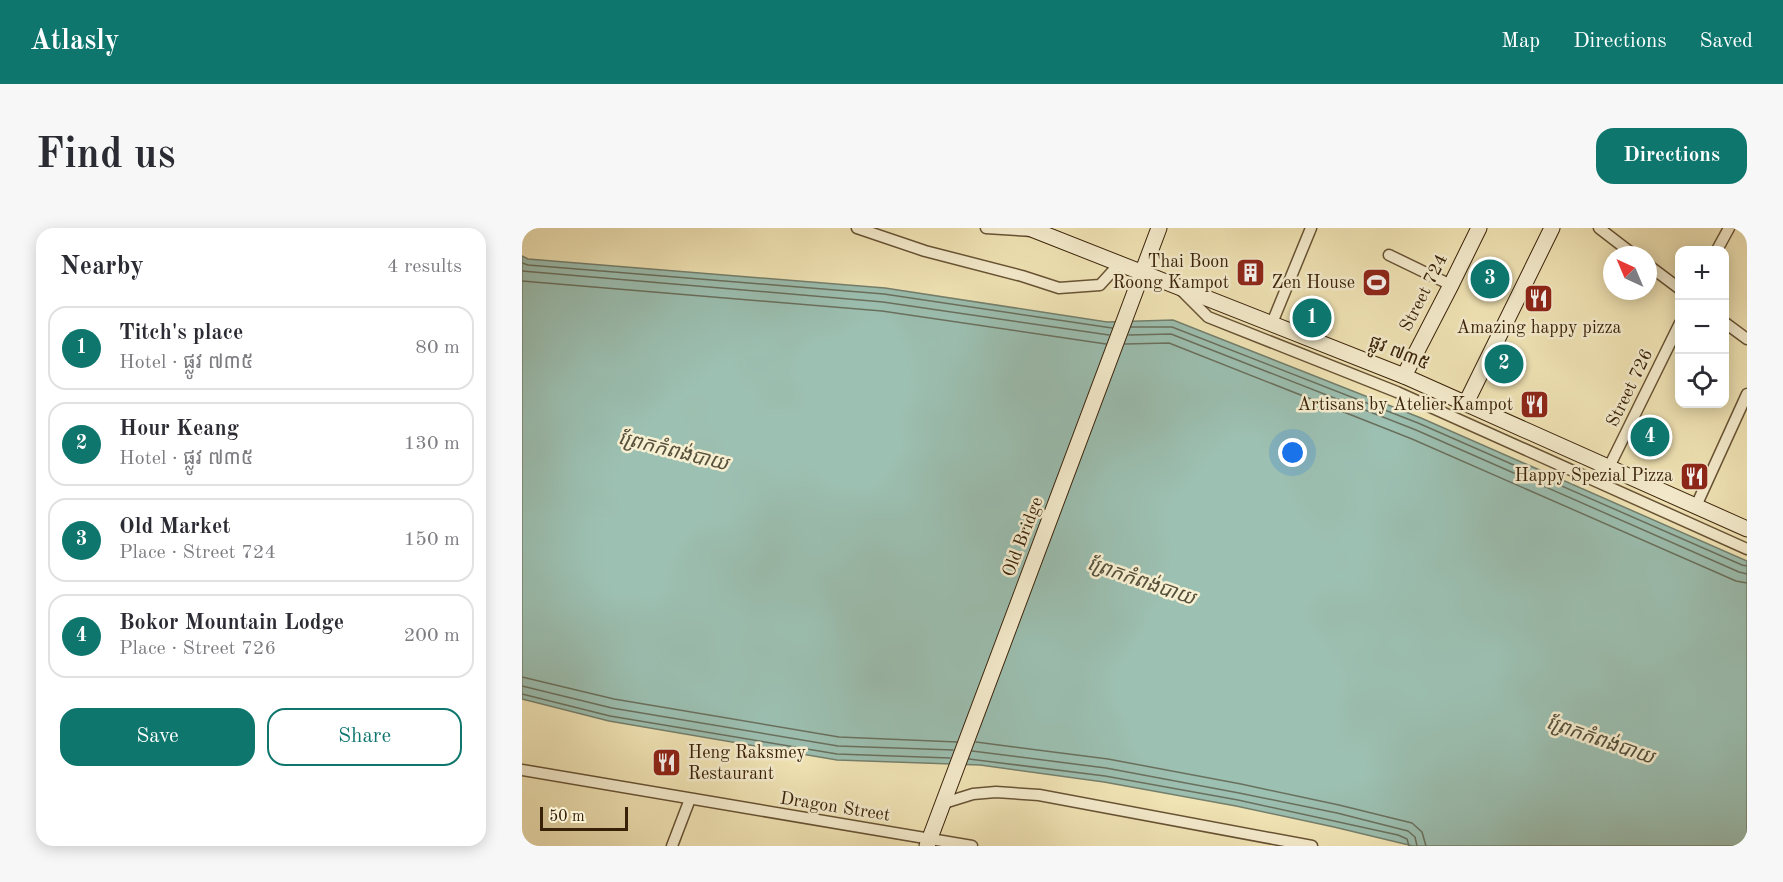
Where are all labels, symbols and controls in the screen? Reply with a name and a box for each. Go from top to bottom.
text: Atlasly [30,28,120,56]
text: Map [1501,31,1540,52]
text: Directions [1573,31,1667,52]
text: Saved [1700,31,1753,52]
button: Directions [1596,128,1747,184]
text: Find us [36,135,175,177]
north arrow [1603,246,1657,300]
map controls [1675,246,1729,408]
button: + [1675,246,1729,300]
street label: Street 724 [1397,251,1451,335]
place label: Thai Boon Roong Kampot [1112,253,1229,292]
text: Nearby [60,254,144,280]
building icon: Thai Boon Roong Kampot [1234,256,1266,288]
pin: 3 [1470,256,1510,302]
text: 4 results [387,257,462,277]
sports icon: Zen House [1360,267,1392,299]
place label: Zen House [1271,274,1355,292]
restaurant icon: Amazing happy pizza [1523,283,1555,315]
pin: 1 [1292,296,1332,340]
button: − [1675,300,1729,354]
place label: Amazing happy pizza [1456,319,1622,337]
text: Titch's place [119,322,243,344]
street label: ផ្លូវ ៧៣៥ [1364,333,1432,379]
text: 1 [76,338,87,358]
text: 80 m [415,338,460,358]
pin: 2 [1484,342,1524,386]
street label: Street 726 [1603,346,1657,430]
text: Hotel · ផ្លូវ ៧៣៥ [119,353,253,373]
button: locate [1675,354,1729,408]
restaurant icon: Artisans by Atelier Kampot [1518,389,1550,421]
place label: Artisans by Atelier Kampot [1298,396,1513,414]
pin: 4 [1630,414,1670,460]
text: Hour Keang [119,418,239,440]
water label: ព្រែកកំពង់បាយ [616,425,733,476]
text: 2 [76,434,87,454]
text: 130 m [404,434,460,454]
your location [1278,438,1307,467]
text: Hotel · ផ្លូវ ៧៣៥ [119,449,253,469]
restaurant icon: Happy Spezial Pizza [1678,460,1710,492]
place label: Happy Spezial Pizza [1515,467,1673,485]
street label: Old Bridge [1000,495,1046,579]
text: Old Market [119,516,230,538]
text: 3 [76,530,87,550]
text: 150 m [404,530,460,550]
text: Place · Street 724 [119,543,276,563]
water label: ព្រែកកំពង់បាយ [1085,551,1200,610]
text: Bokor Mountain Lodge [119,612,344,634]
text: 4 [76,626,87,646]
text: 200 m [404,626,460,646]
text: Place · Street 726 [119,639,276,659]
button: Save [60,708,255,766]
button: Share [267,708,462,766]
water label: ព្រែកកំពង់បាយ [1544,710,1659,769]
place label: Heng Raksmey Restaurant [688,744,806,783]
restaurant icon: Heng Raksmey Restaurant [651,747,683,779]
street label: Dragon Street [779,789,891,825]
scale bar [540,804,628,832]
text: 50 m [549,809,585,825]

